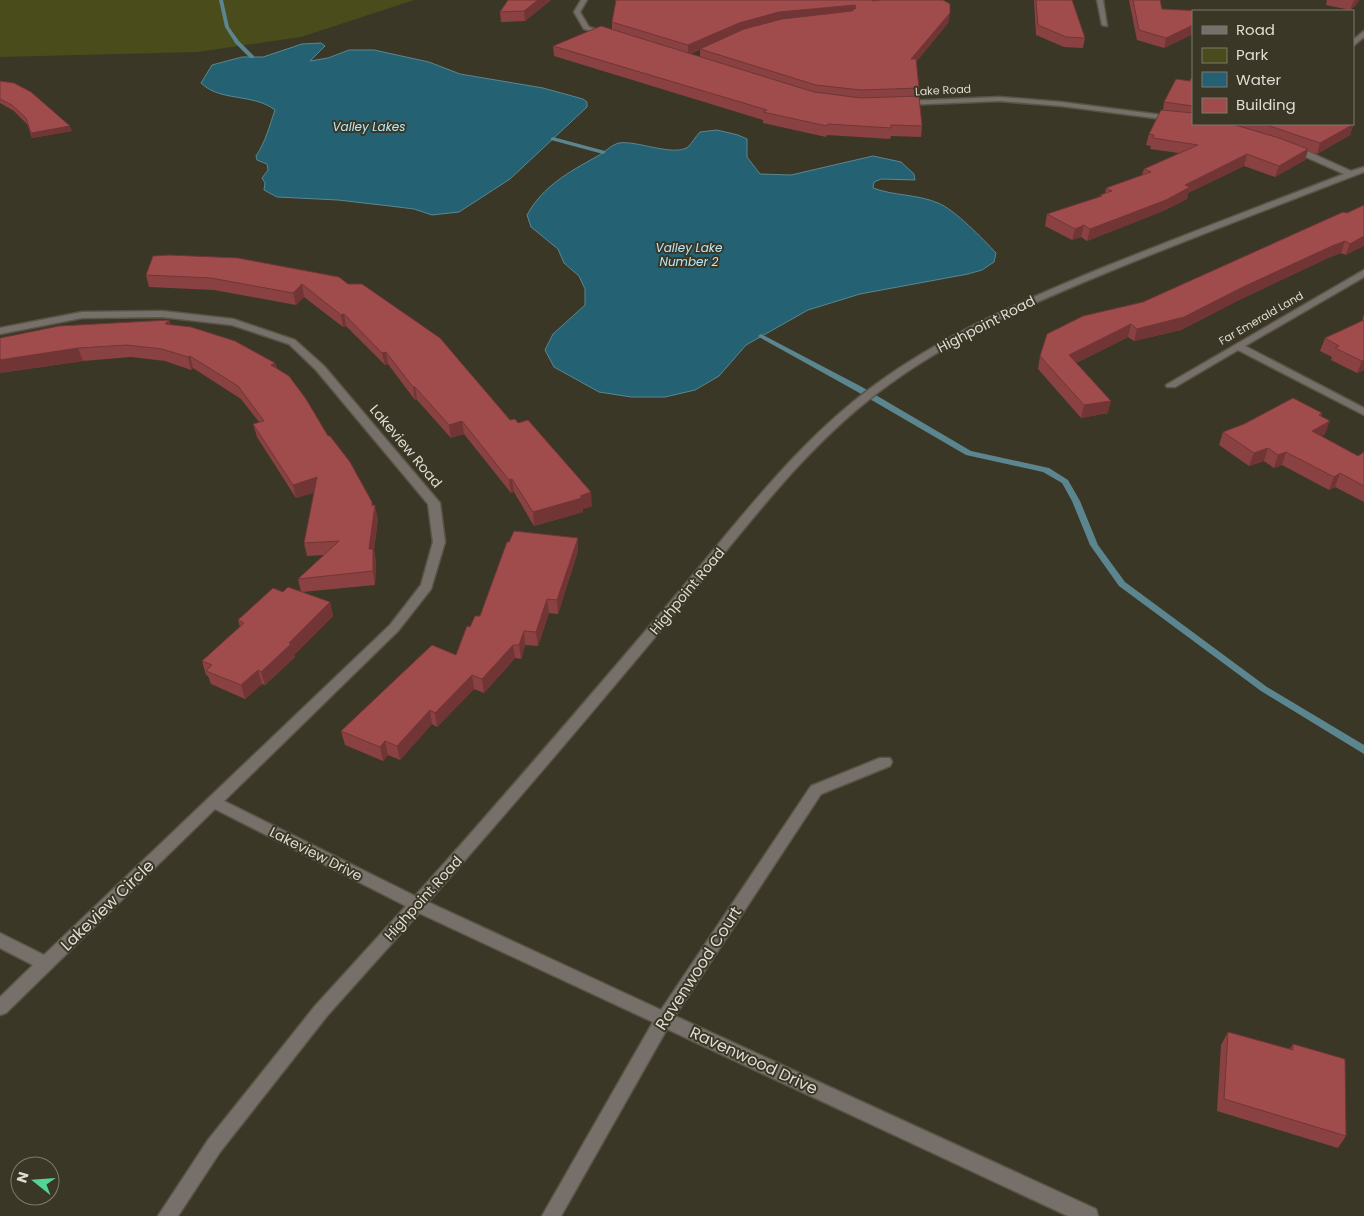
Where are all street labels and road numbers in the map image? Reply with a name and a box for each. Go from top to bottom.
street label: Lake Road [915,81,971,99]
street label: Far Emerald Land [1216,287,1306,349]
street label: Highpoint Road [934,291,1038,357]
street label: Lakeview Road [365,400,447,492]
street label: Highpoint Road [645,543,729,639]
street label: Lakeview Drive [266,822,366,886]
street label: Highpoint Road [380,851,466,945]
street label: Lakeview Circle [56,855,159,956]
street label: Ravenwood Court [650,902,747,1035]
street label: Ravenwood Drive [686,1021,821,1100]

